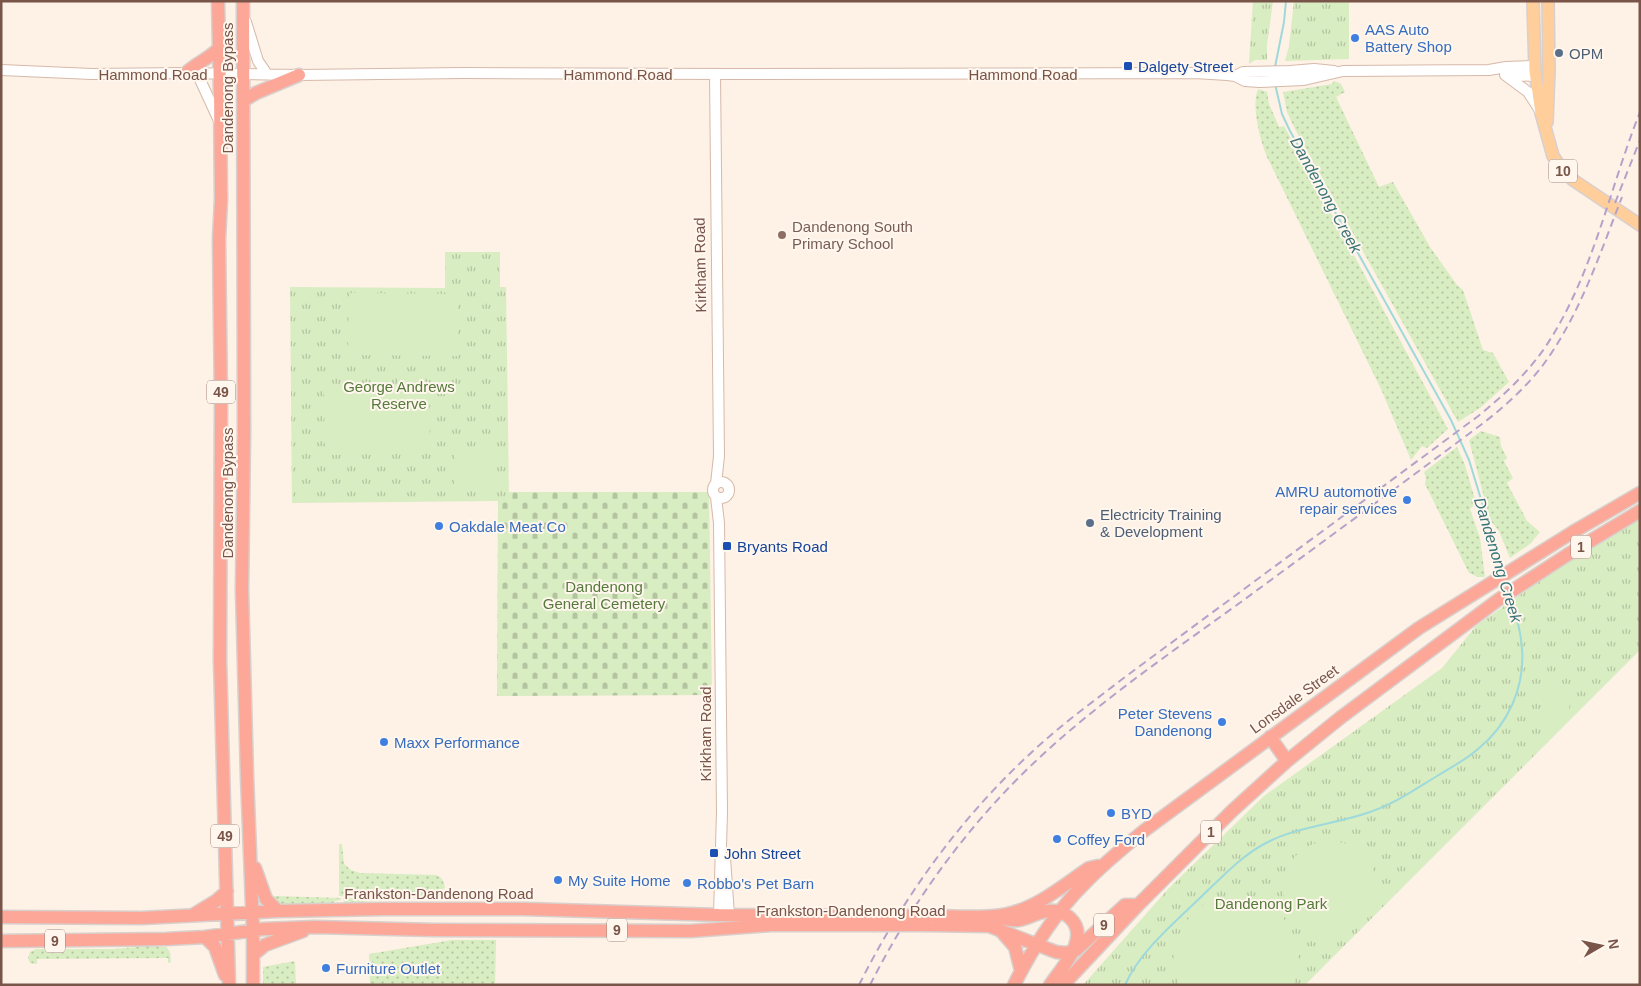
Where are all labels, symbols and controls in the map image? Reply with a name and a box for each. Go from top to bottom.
place label: AAS Auto Battery Shop [1365,21,1452,55]
street label: Dandenong Bypass [219,23,236,153]
marker: AAS Auto Battery Shop [1349,32,1361,44]
place label: OPM [1569,45,1603,62]
marker: OPM [1553,47,1565,59]
place label: Dalgety Street [1138,58,1234,75]
marker: Dalgety Street [1122,60,1134,72]
street label: Hammond Road [98,66,208,83]
street label: Hammond Road [563,66,673,83]
street label: Hammond Road [968,66,1078,83]
water label: Dandenong Creek [1287,134,1365,257]
road number: 10 [1549,160,1577,182]
street label: Kirkham Road [691,217,709,313]
place label: Dandenong South Primary School [792,218,913,252]
marker: Dandenong South Primary School [776,229,788,241]
park label: George Andrews Reserve [343,378,455,412]
road number: 49 [207,381,235,404]
street label: Dandenong Bypass [219,428,236,558]
place label: AMRU automotive repair services [1275,483,1397,517]
marker: AMRU automotive repair services [1401,494,1413,506]
water label: Dandenong Creek [1471,495,1525,626]
place label: Electricity Training & Development [1100,506,1222,540]
marker: Electricity Training & Development [1084,517,1096,529]
place label: Oakdale Meat Co [449,518,566,535]
marker: Oakdale Meat Co [433,520,445,532]
road number: 1 [1571,536,1591,558]
place label: Bryants Road [737,538,828,555]
marker: Bryants Road [721,540,733,552]
park label: Dandenong General Cemetery [543,578,666,612]
street label: Lonsdale Street [1246,661,1342,737]
street label: Kirkham Road [697,686,714,782]
place label: Peter Stevens Dandenong [1118,705,1212,739]
marker: Peter Stevens Dandenong [1216,716,1228,728]
place label: Maxx Performance [394,734,520,751]
marker: Maxx Performance [378,736,390,748]
place label: BYD [1121,805,1152,822]
marker: BYD [1105,807,1117,819]
road number: 1 [1201,820,1221,844]
road number: 49 [211,824,239,848]
place label: Coffey Ford [1067,831,1145,848]
marker: Coffey Ford [1051,833,1063,845]
place label: John Street [724,845,802,862]
marker: John Street [708,847,720,859]
place label: My Suite Home [568,872,671,889]
marker: My Suite Home [552,874,564,886]
place label: Robbo's Pet Barn [697,875,814,892]
marker: Robbo's Pet Barn [681,877,693,889]
street label: Frankston-Dandenong Road [344,885,534,902]
park label: Dandenong Park [1215,895,1328,912]
street label: Frankston-Dandenong Road [756,902,946,919]
road number: 9 [1094,914,1114,936]
road number: 9 [607,918,627,942]
north arrow [1576,921,1626,971]
road number: 9 [45,929,65,952]
text: N [1605,938,1623,950]
place label: Furniture Outlet [336,960,441,977]
marker: Furniture Outlet [320,962,332,974]

